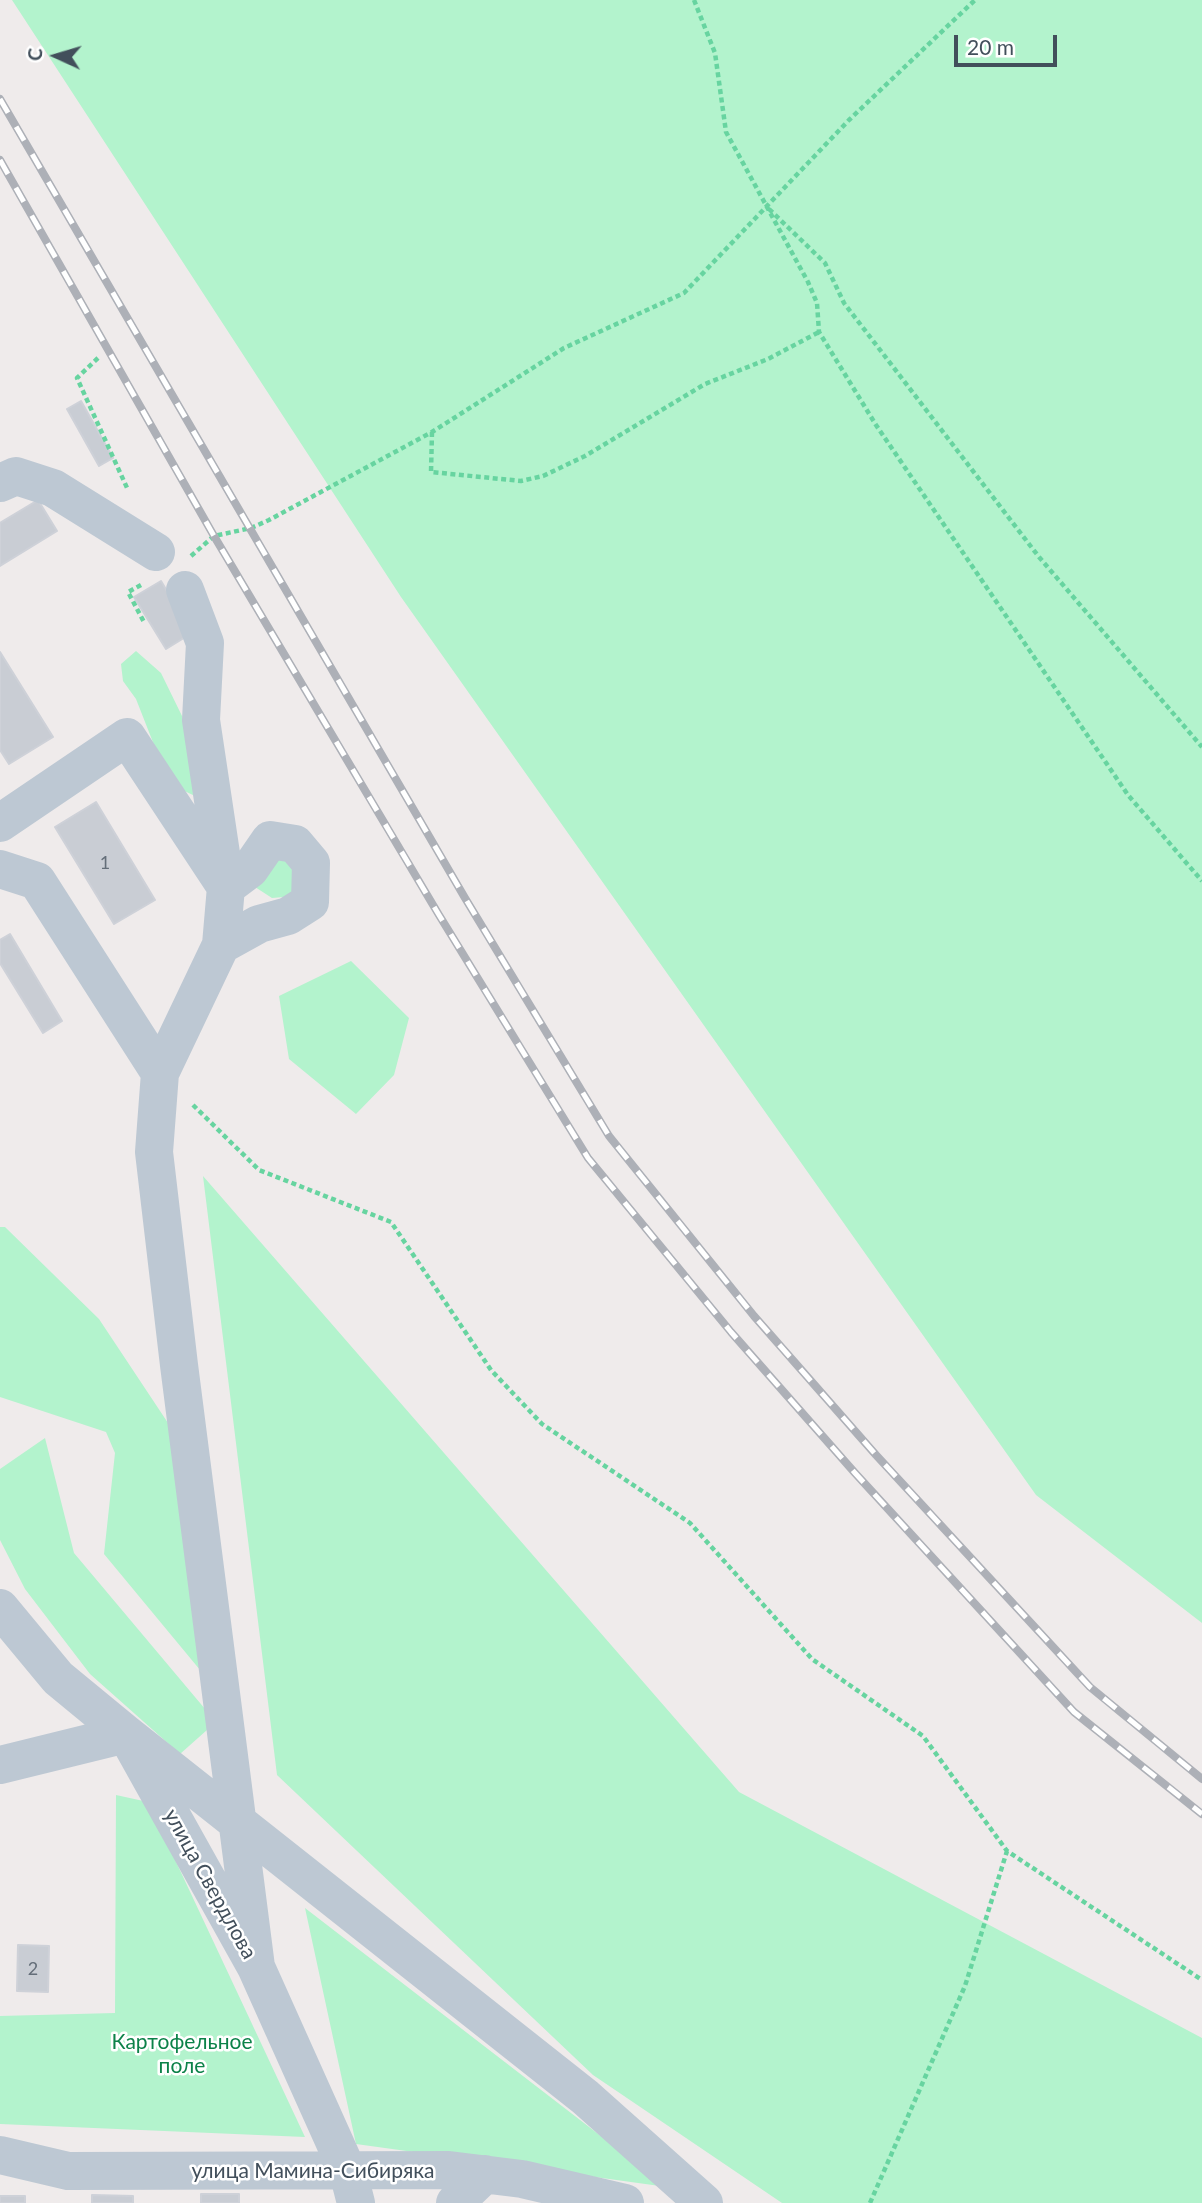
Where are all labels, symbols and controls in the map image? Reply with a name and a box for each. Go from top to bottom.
north arrow [21,21,91,91]
scale bar [957,21,1060,65]
text: 20 m [967,34,1014,59]
text: С [23,47,46,62]
house number: 1 [100,852,110,874]
street label: улица Свердлова [158,1805,262,1963]
house number: 2 [28,1958,38,1980]
park label: Картофельное поле [112,2029,252,2079]
street label: улица Мамина-Сибиряка [191,2158,435,2184]

